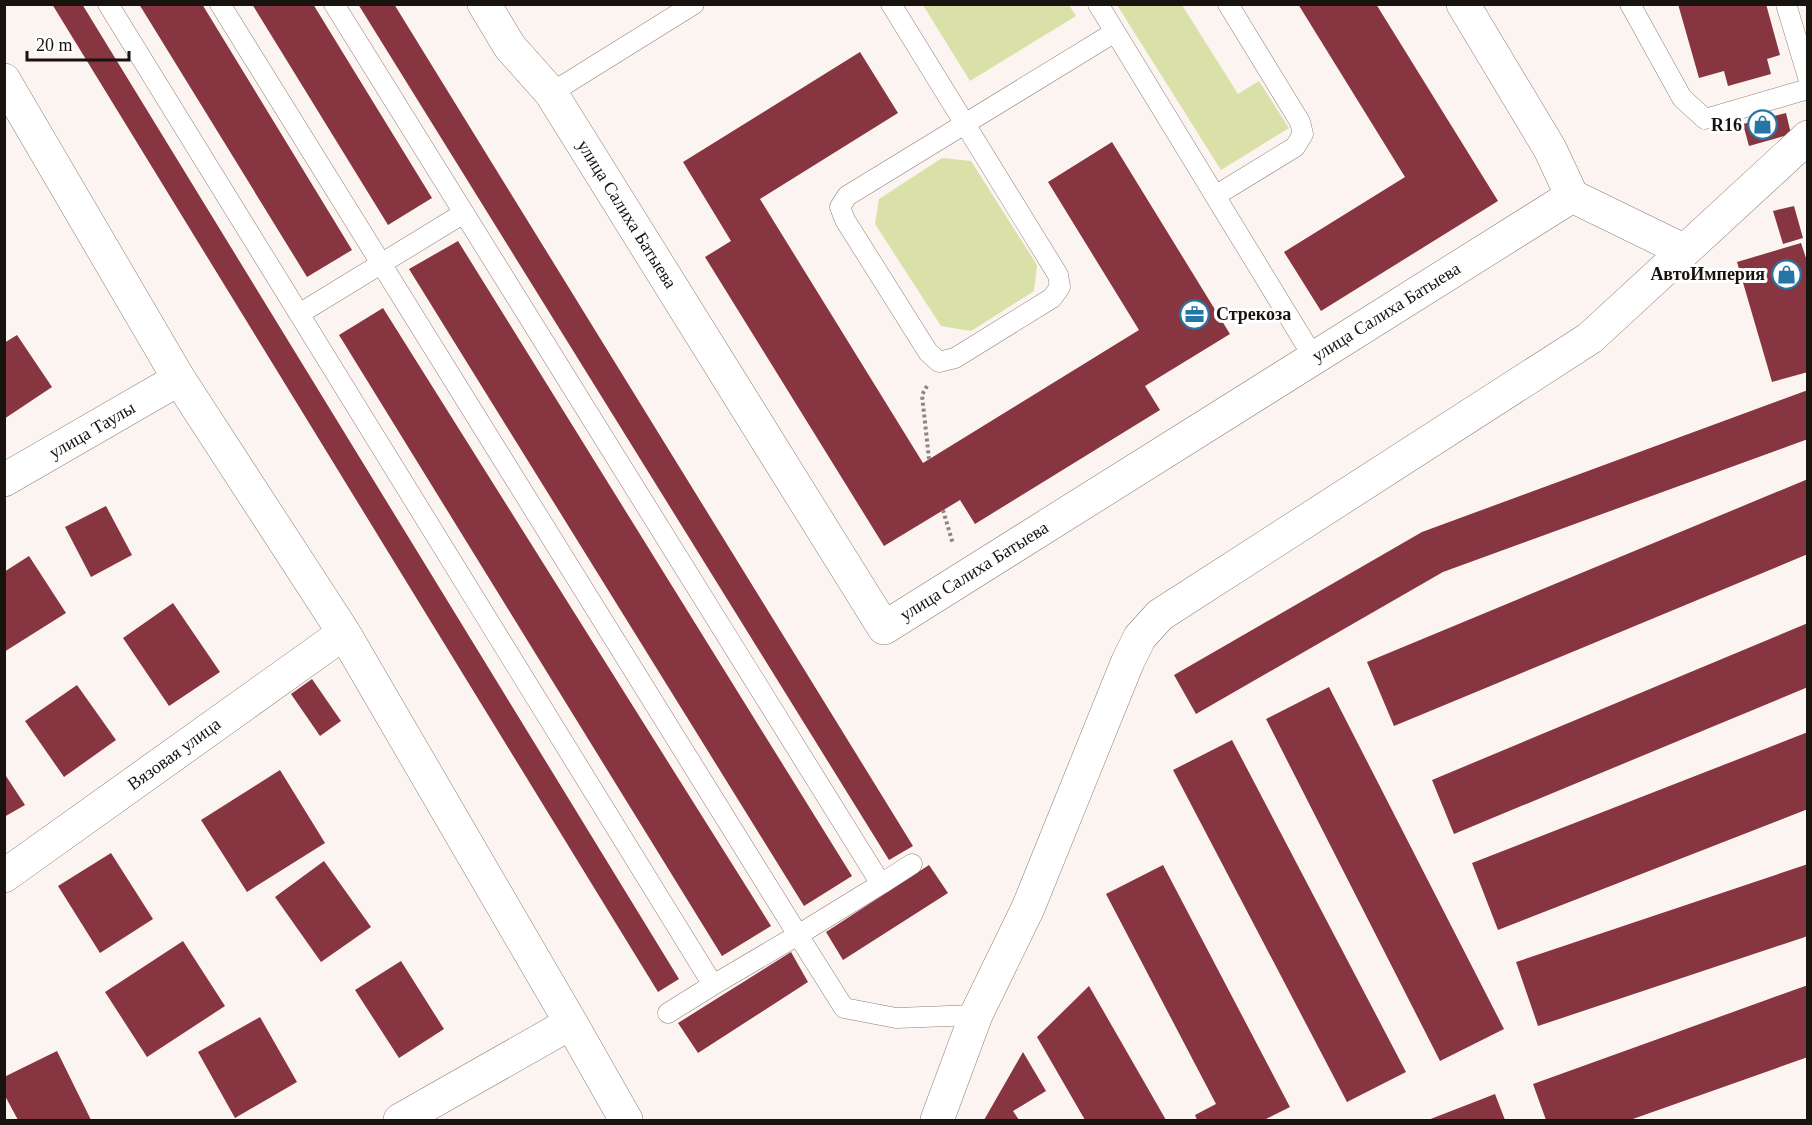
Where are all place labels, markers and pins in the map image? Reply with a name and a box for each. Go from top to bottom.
shop icon: R16 [1747,109,1779,141]
place label: R16 [1711,115,1742,135]
shop icon: АвтоИмперия [1770,258,1802,290]
place label: АвтоИмперия [1650,264,1765,284]
office icon: Стрекоза [1179,298,1211,330]
place label: Стрекоза [1216,304,1291,324]

